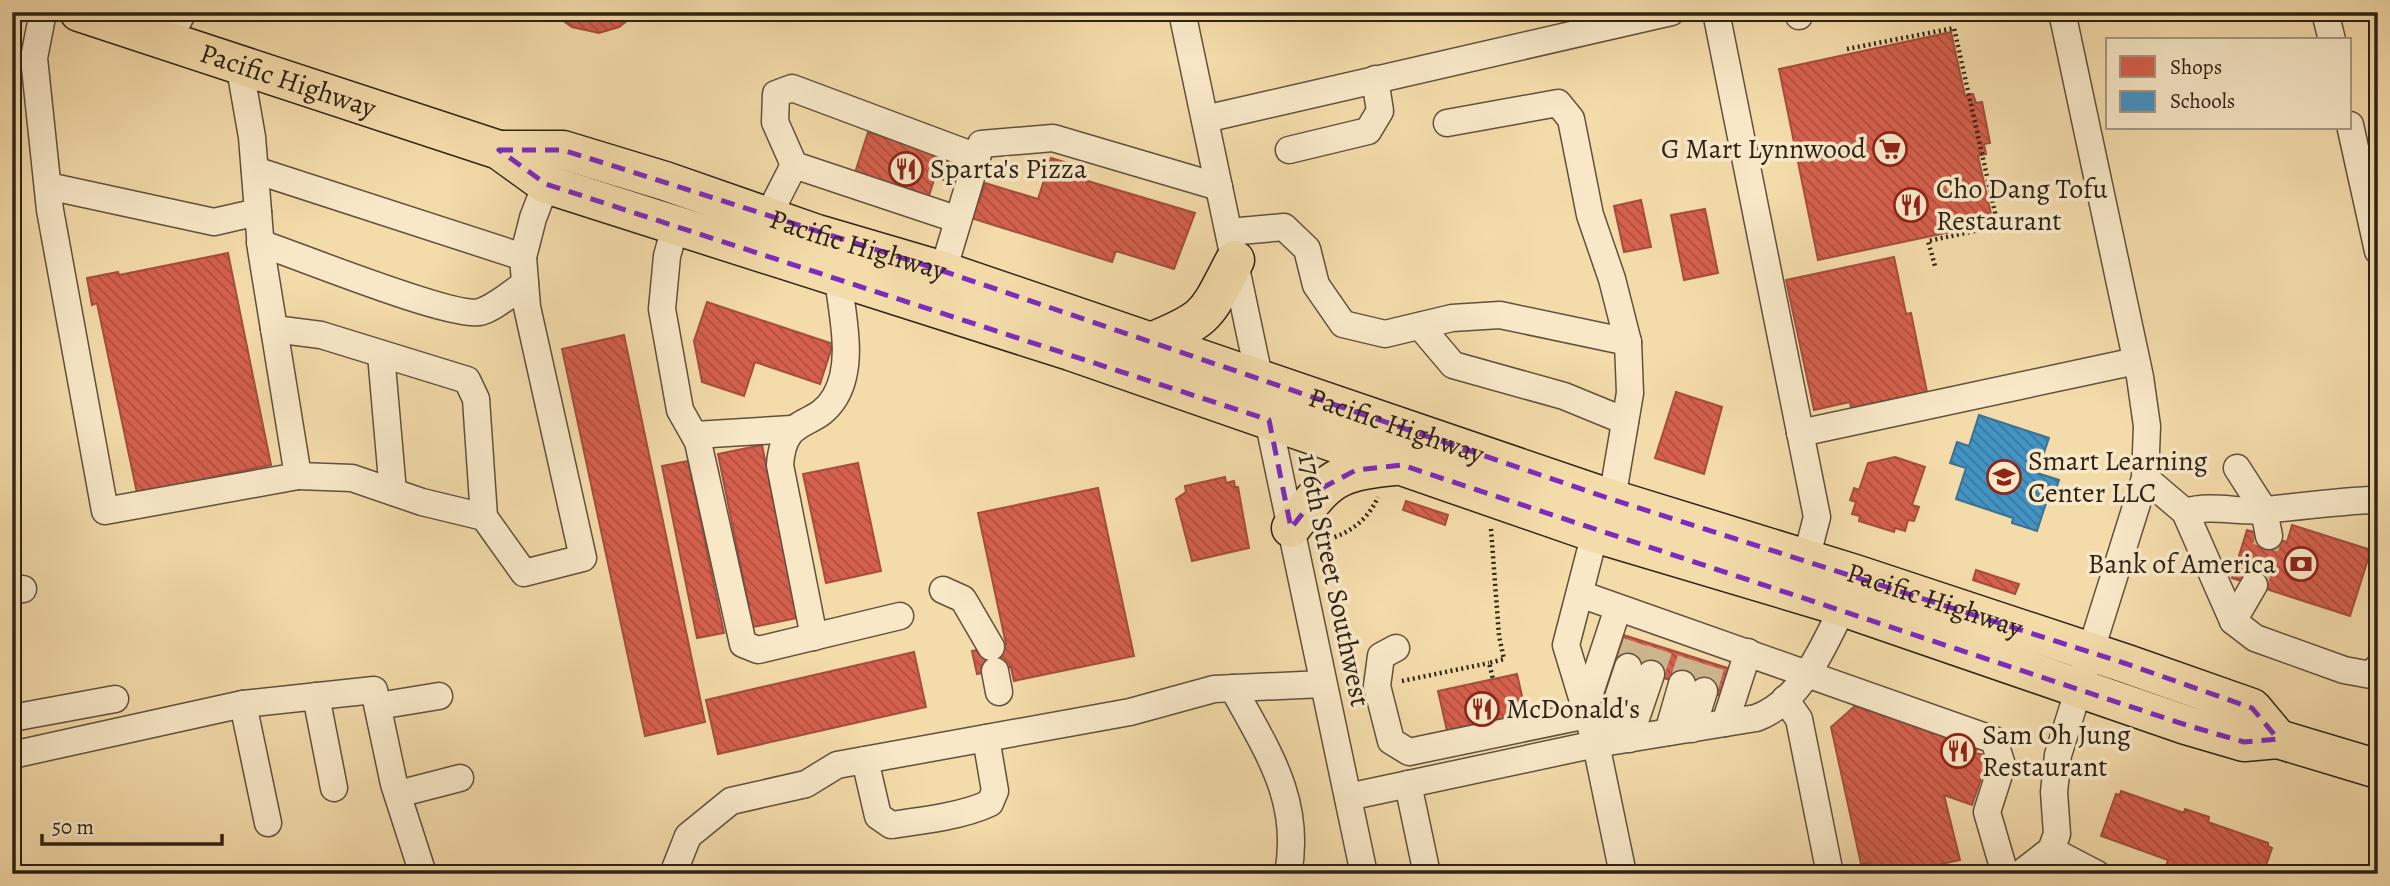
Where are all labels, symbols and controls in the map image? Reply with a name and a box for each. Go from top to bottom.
street label: Pacific Highway [195,34,381,127]
legend [2106,38,2352,130]
text: Shops [2170,53,2222,81]
text: Schools [2170,87,2235,115]
place label: G Mart Lynnwood [1661,130,1867,168]
supermarket icon: G Mart Lynnwood [1871,130,1909,168]
restaurant icon: Sparta's Pizza [887,150,925,188]
place label: Sparta's Pizza [930,150,1087,188]
place label: Cho Dang Tofu Restaurant [1936,170,2108,240]
restaurant icon: Cho Dang Tofu Restaurant [1892,186,1930,224]
street label: Pacific Highway [764,200,951,290]
street label: Pacific Highway [1304,378,1490,474]
place label: Smart Learning Center LLC [2028,442,2208,512]
street label: 176th Street Southwest [1289,450,1379,710]
school or university icon: Smart Learning Center LLC [1985,458,2023,496]
place label: Bank of America [2088,545,2276,583]
bank icon: Bank of America [2282,545,2320,583]
street label: Pacific Highway [1842,554,2028,647]
restaurant icon: McDonald's [1463,690,1501,728]
place label: McDonald's [1506,690,1640,728]
place label: Sam Oh Jung Restaurant [1982,716,2131,786]
restaurant icon: Sam Oh Jung Restaurant [1939,732,1977,770]
scale bar [42,802,222,846]
text: 50 m [52,813,94,841]

